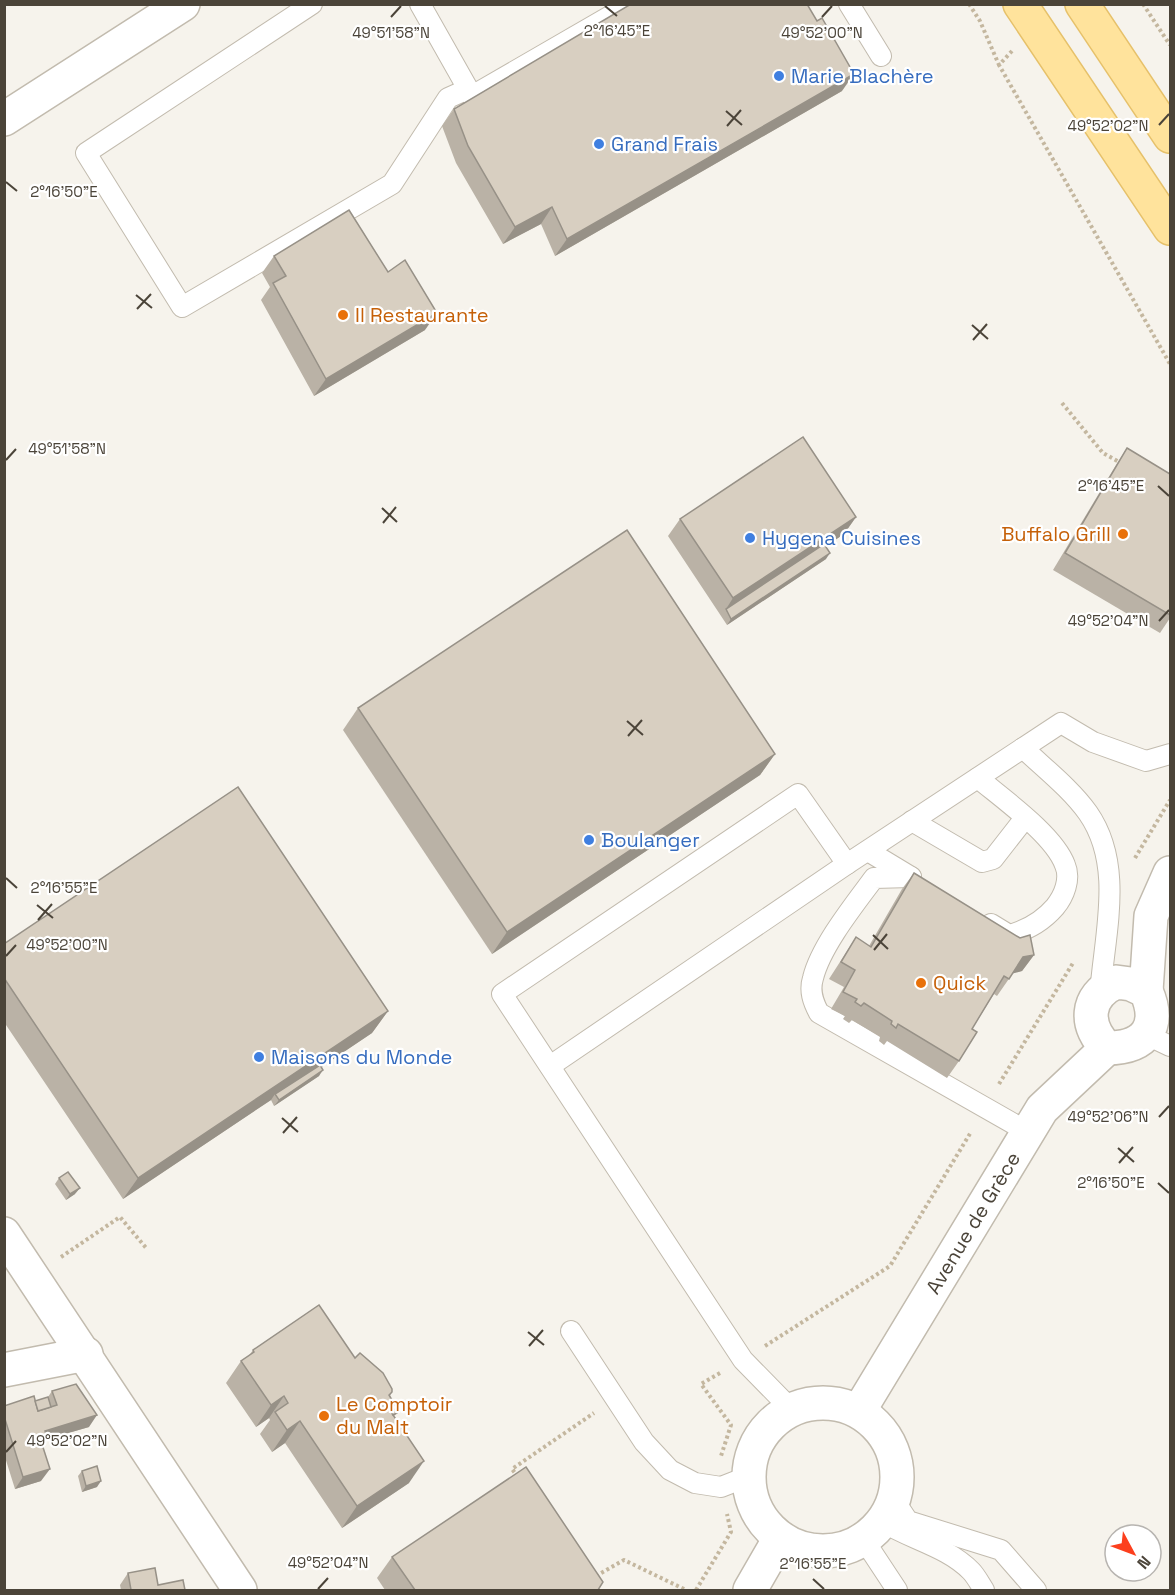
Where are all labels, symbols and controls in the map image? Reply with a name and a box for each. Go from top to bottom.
text: 2°16'45"E [584,21,650,40]
text: 49°51'58"N [352,23,430,42]
text: 49°52'00"N [781,23,863,42]
place label: Marie Blachère [791,63,934,89]
marker: Marie Blachère [772,69,786,83]
text: 49°52'02"N [1068,116,1148,135]
place label: Grand Frais [611,131,718,157]
marker: Grand Frais [592,137,606,151]
text: 2°16'50"E [30,182,98,201]
place label: Il Restaurante [355,302,489,328]
marker: Il Restaurante [336,308,350,322]
text: 49°51'58"N [28,439,106,458]
text: 2°16'45"E [1078,476,1144,495]
place label: Buffalo Grill [1001,521,1111,547]
place label: Hygena Cuisines [762,525,921,551]
marker: Buffalo Grill [1116,527,1130,541]
marker: Hygena Cuisines [743,531,757,545]
text: 49°52'04"N [1068,611,1148,630]
place label: Boulanger [601,827,700,853]
marker: Boulanger [582,833,596,847]
text: 2°16'55"E [31,878,97,897]
text: 49°52'00"N [26,935,108,954]
place label: Quick [933,970,986,996]
marker: Quick [914,976,928,990]
place label: Maisons du Monde [271,1044,452,1070]
marker: Maisons du Monde [252,1050,266,1064]
text: 49°52'06"N [1067,1107,1149,1126]
street label: Avenue de Grèce [920,1147,1026,1299]
text: 2°16'50"E [1077,1173,1145,1192]
place label: Le Comptoir du Malt [336,1391,452,1440]
marker: Le Comptoir du Malt [317,1409,331,1423]
text: 49°52'02"N [27,1431,107,1450]
north arrow [1103,1523,1163,1583]
text: N [1132,1552,1155,1573]
text: 49°52'04"N [288,1553,368,1572]
text: 2°16'55"E [780,1554,846,1573]

